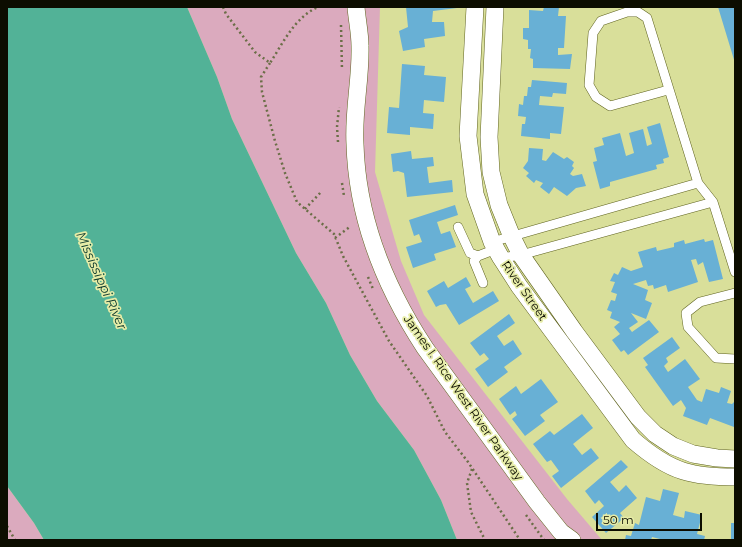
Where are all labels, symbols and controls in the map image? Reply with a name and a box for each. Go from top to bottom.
water label: Mississippi River [72,230,130,332]
street label: River Street [498,258,550,324]
street label: James I. Rice West River Parkway [400,313,526,483]
scale bar [598,505,704,531]
text: 50 m [603,512,634,527]

